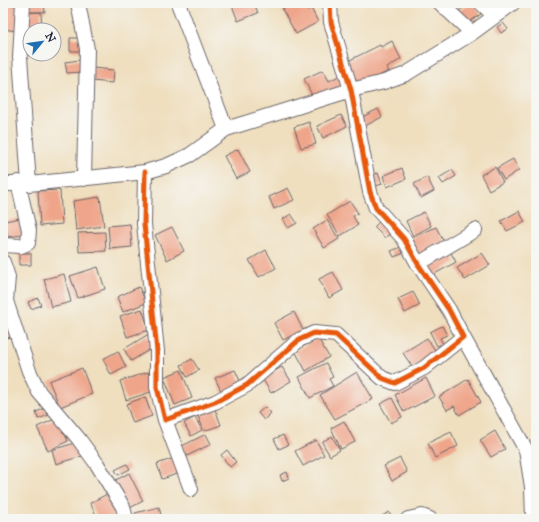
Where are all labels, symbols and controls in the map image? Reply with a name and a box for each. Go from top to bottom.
north arrow [22,22,62,62]
text: N [42,30,59,45]

